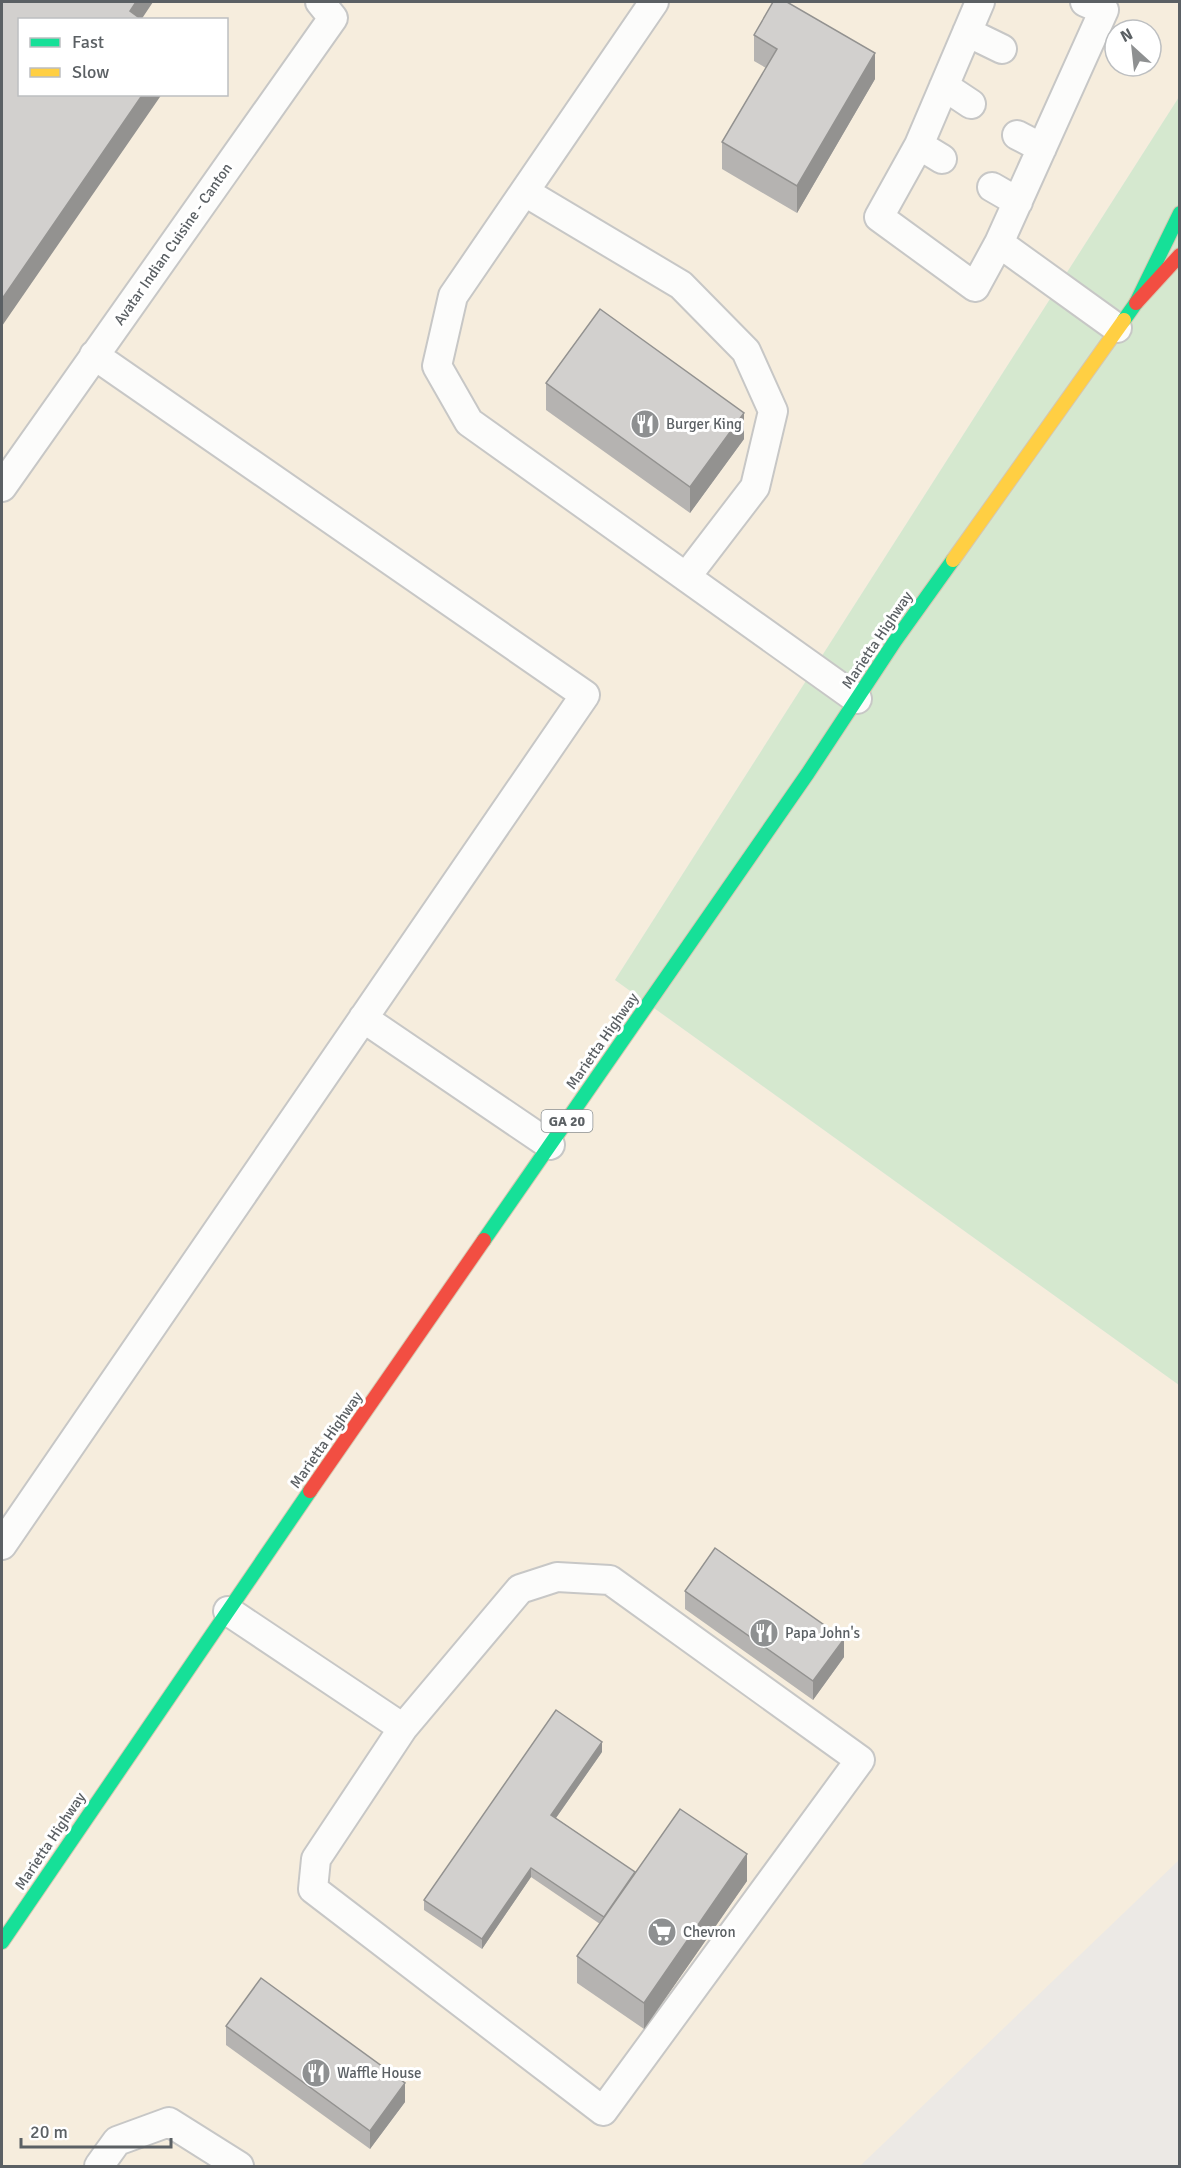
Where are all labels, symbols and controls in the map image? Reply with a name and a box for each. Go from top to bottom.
legend [18,18,228,96]
north arrow [1103,18,1163,78]
text: N [1117,24,1136,47]
text: Fast [72,31,104,53]
text: Slow [72,61,109,83]
street label: Avatar Indian Cuisine - Canton [110,159,236,329]
restaurant icon: Burger King [629,408,661,440]
place label: Burger King [666,415,742,433]
street label: Marietta Highway [838,588,916,692]
street label: Marietta Highway [562,989,642,1093]
road number: GA 20 [542,1110,592,1132]
street label: Marietta Highway [286,1388,366,1492]
restaurant icon: Papa John's [748,1617,780,1649]
place label: Papa John's [785,1624,861,1642]
street label: Marietta Highway [11,1789,89,1893]
supermarket icon: Chevron [646,1916,678,1948]
place label: Chevron [683,1923,736,1941]
restaurant icon: Waffle House [300,2057,332,2089]
place label: Waffle House [337,2064,422,2082]
scale bar [21,2111,171,2149]
text: 20 m [30,2121,68,2143]

